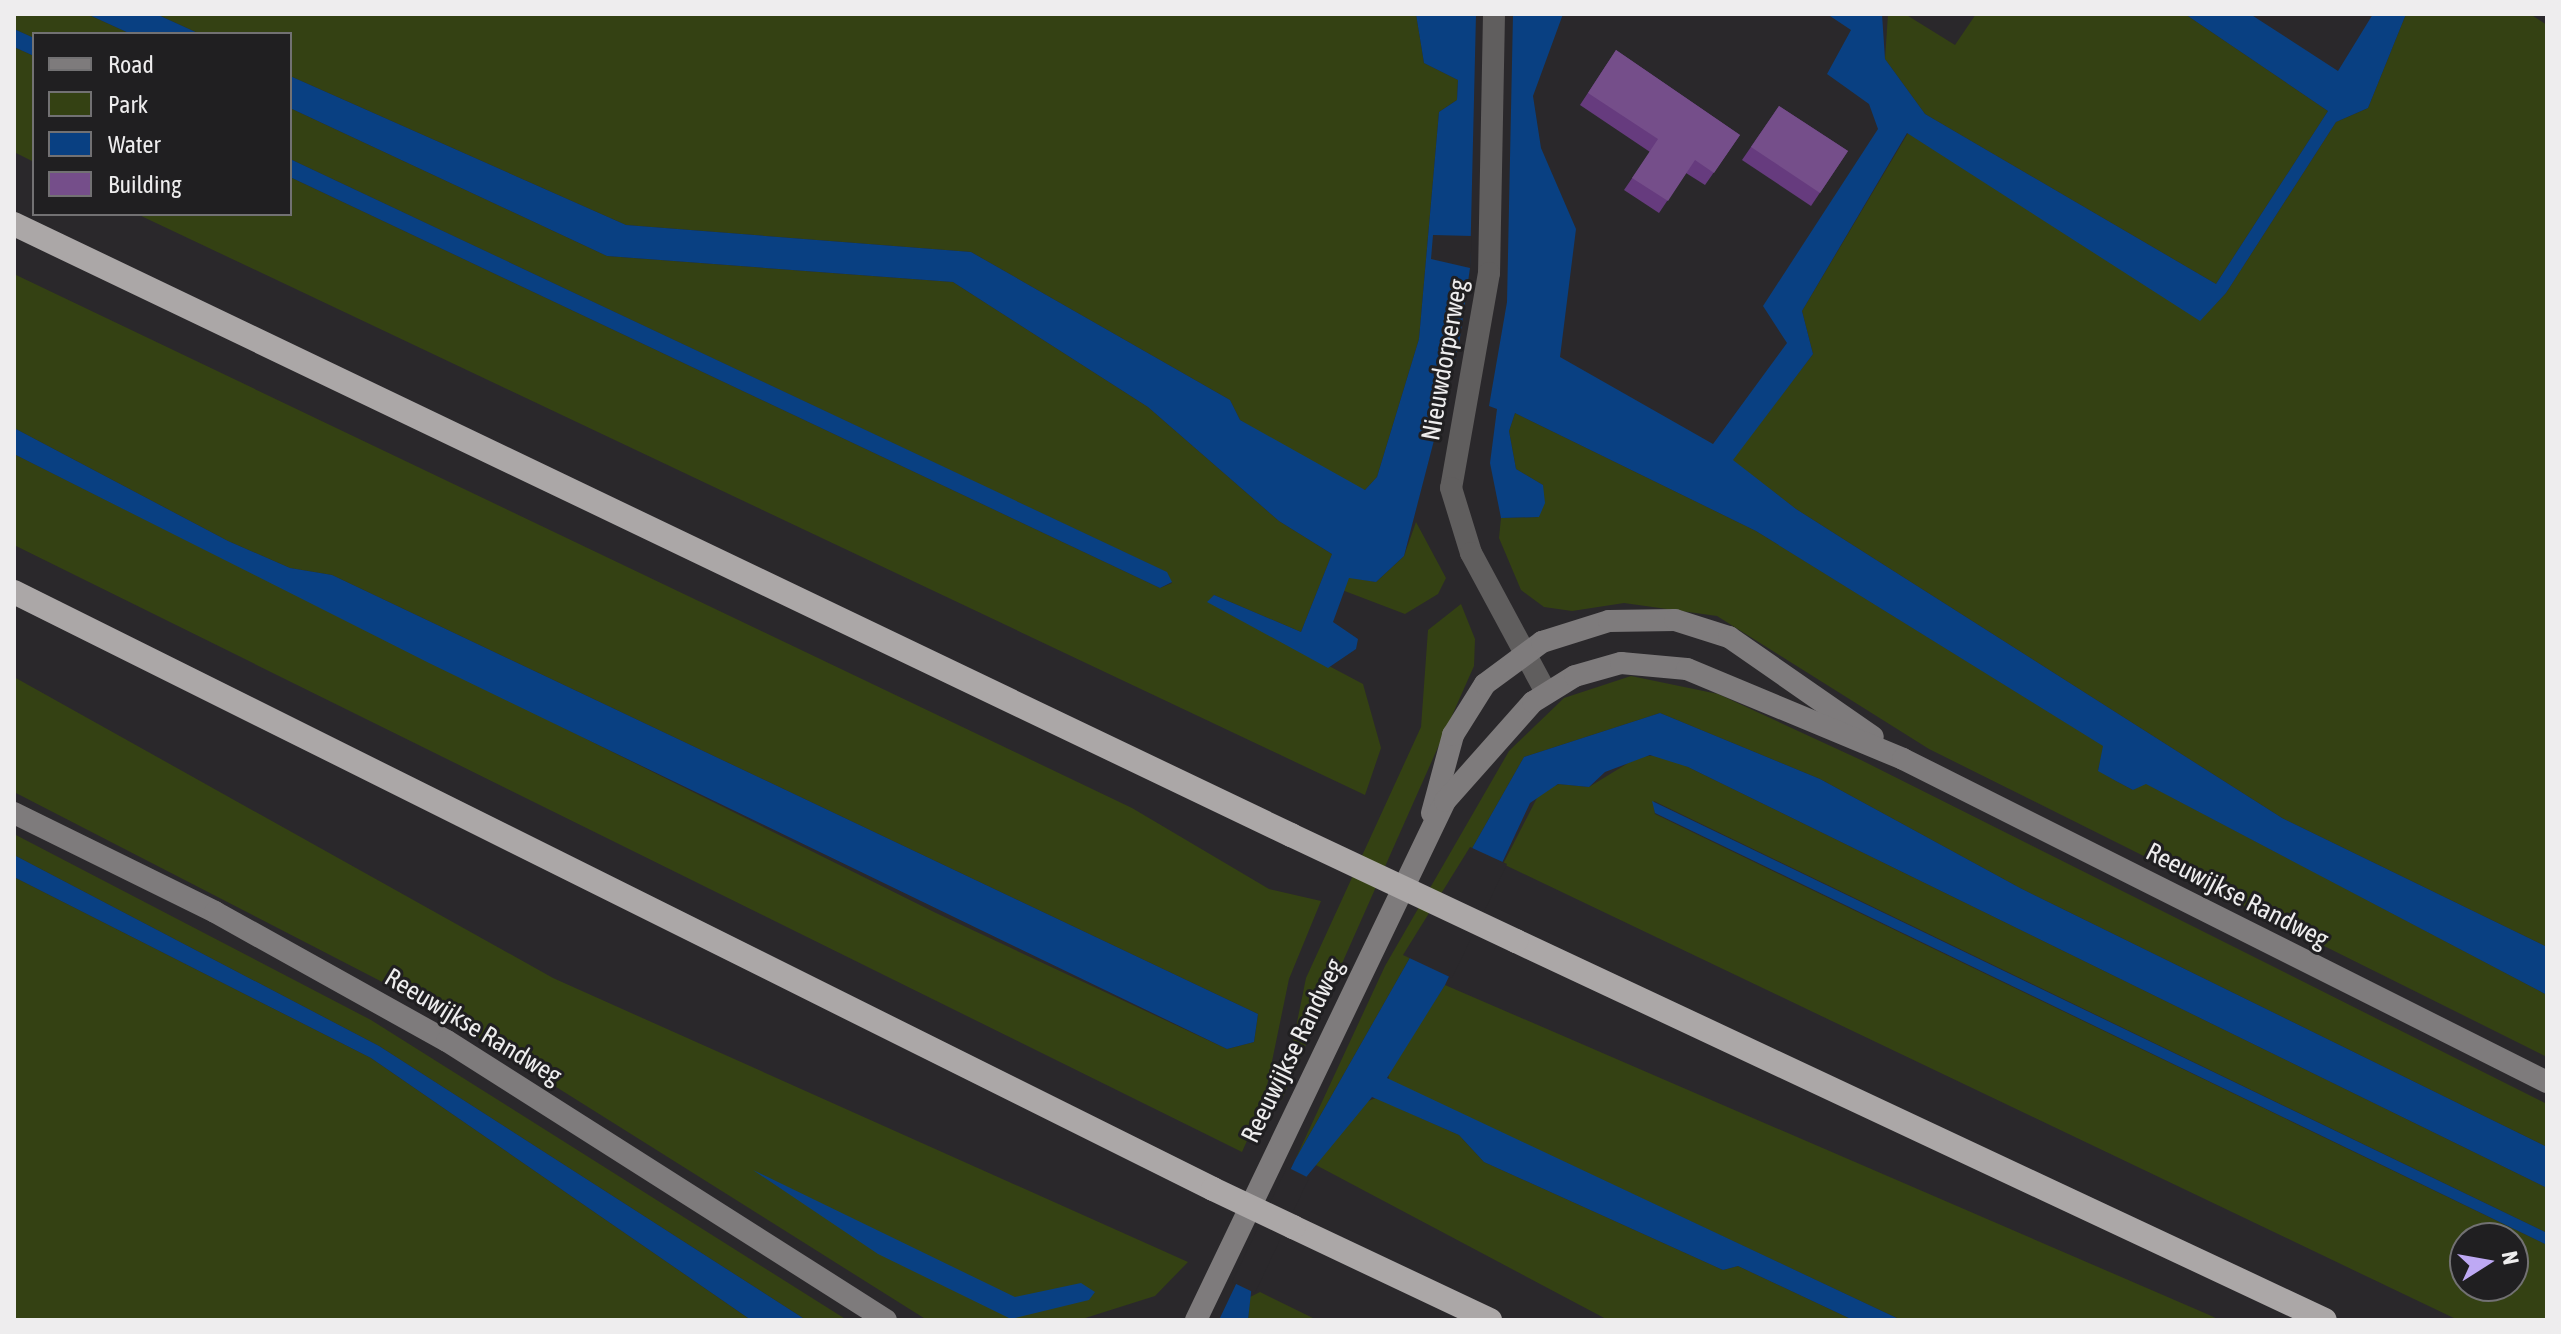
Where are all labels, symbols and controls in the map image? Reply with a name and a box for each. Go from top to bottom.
legend [32,32,292,216]
text: Road [108,51,154,78]
text: Park [108,91,148,118]
text: Water [108,131,161,158]
text: Building [108,171,181,198]
street label: Nieuwdorperweg [1415,277,1475,443]
street label: Reeuwijkse Randweg [2140,837,2334,955]
street label: Reeuwijkse Randweg [1235,954,1351,1148]
street label: Reeuwijkse Randweg [379,962,567,1092]
north arrow [2449,1222,2529,1302]
text: N [2497,1249,2525,1267]

